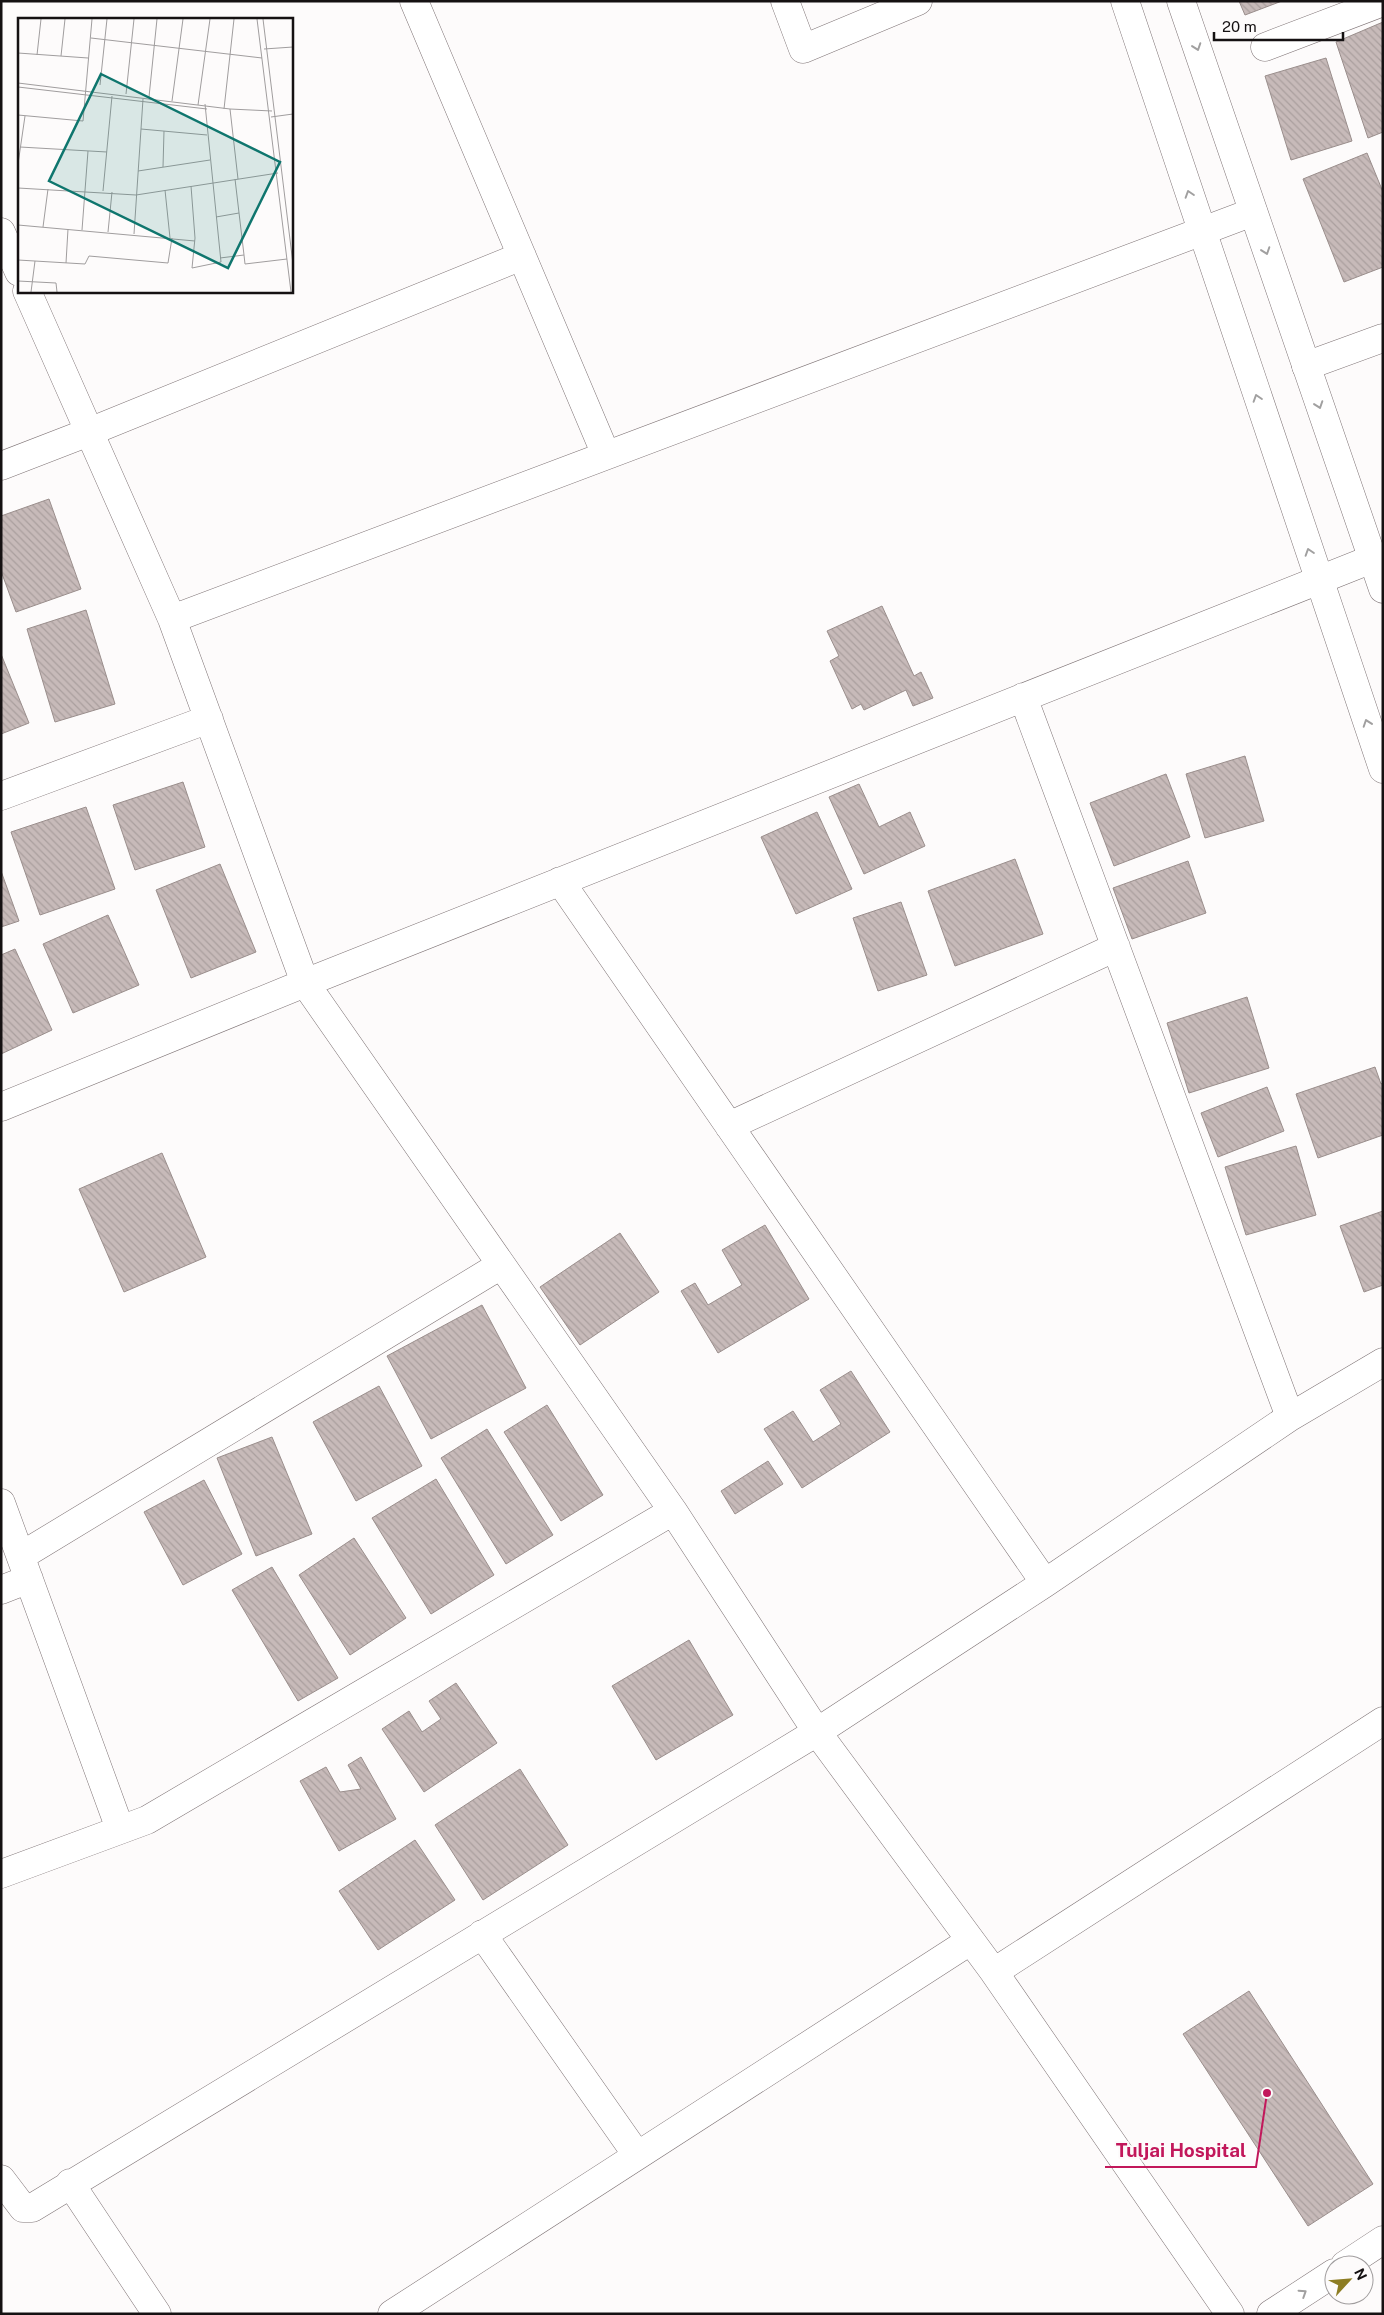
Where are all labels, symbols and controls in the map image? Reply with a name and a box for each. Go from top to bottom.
scale bar [1214,10,1343,42]
inset map [18,18,292,292]
text: 20 m [1222,18,1257,35]
one-way arrow [1191,43,1201,51]
one-way arrow [1185,191,1195,199]
one-way arrow [1261,246,1271,255]
one-way arrow [1253,394,1263,403]
one-way arrow [1313,400,1323,408]
one-way arrow [1305,549,1315,557]
one-way arrow [1363,719,1373,727]
callout: Tuljai Hospital [1105,2133,1256,2167]
text: Tuljai Hospital [1116,2139,1246,2161]
north arrow [1324,2255,1374,2305]
text: N [1351,2266,1370,2283]
one-way arrow [1297,2290,1306,2299]

